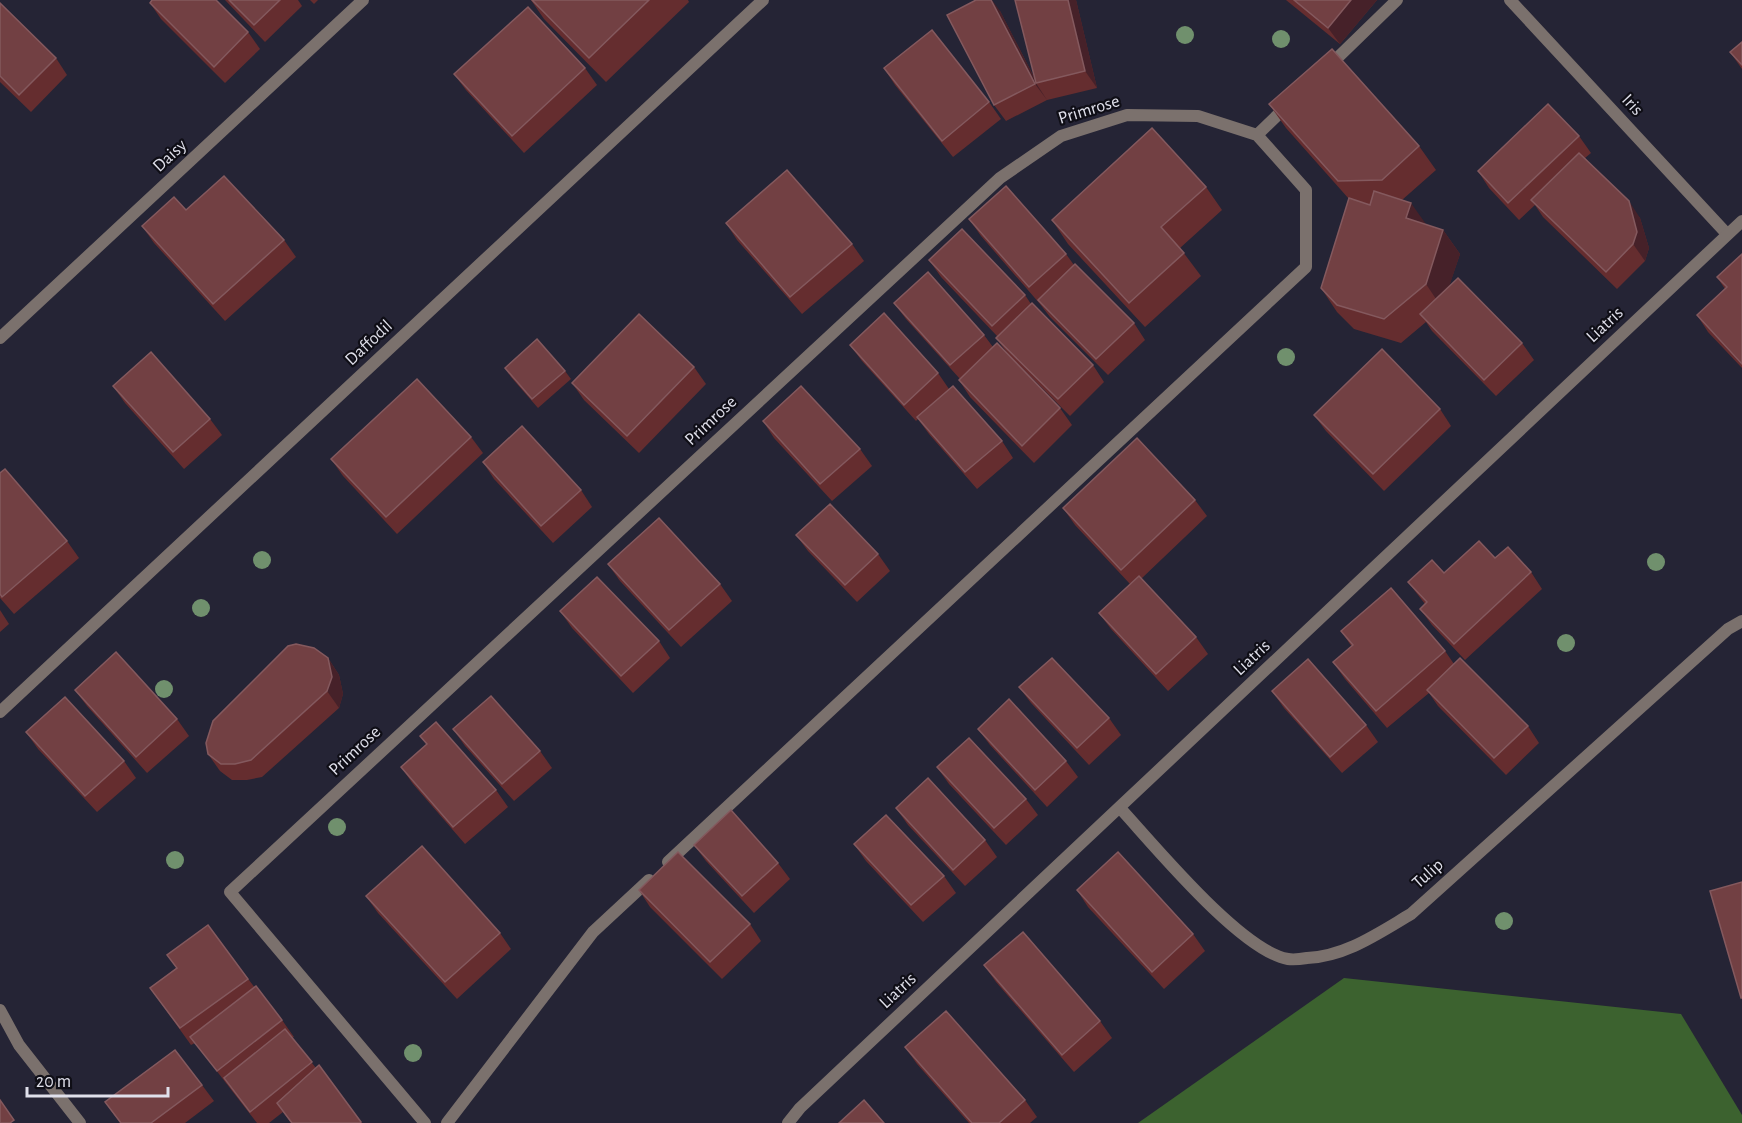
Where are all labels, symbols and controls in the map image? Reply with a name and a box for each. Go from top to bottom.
street label: Iris [1618,91,1646,119]
street label: Primrose [1056,92,1122,128]
street label: Daisy [150,136,190,176]
street label: Liatris [1583,304,1627,346]
street label: Daffodil [342,317,396,369]
street label: Primrose [682,393,740,449]
street label: Liatris [1230,637,1274,679]
street label: Primrose [326,723,384,779]
street label: Tulip [1409,856,1447,892]
street label: Liatris [876,970,920,1012]
scale bar [27,1060,168,1098]
text: 20 m [36,1073,71,1091]

